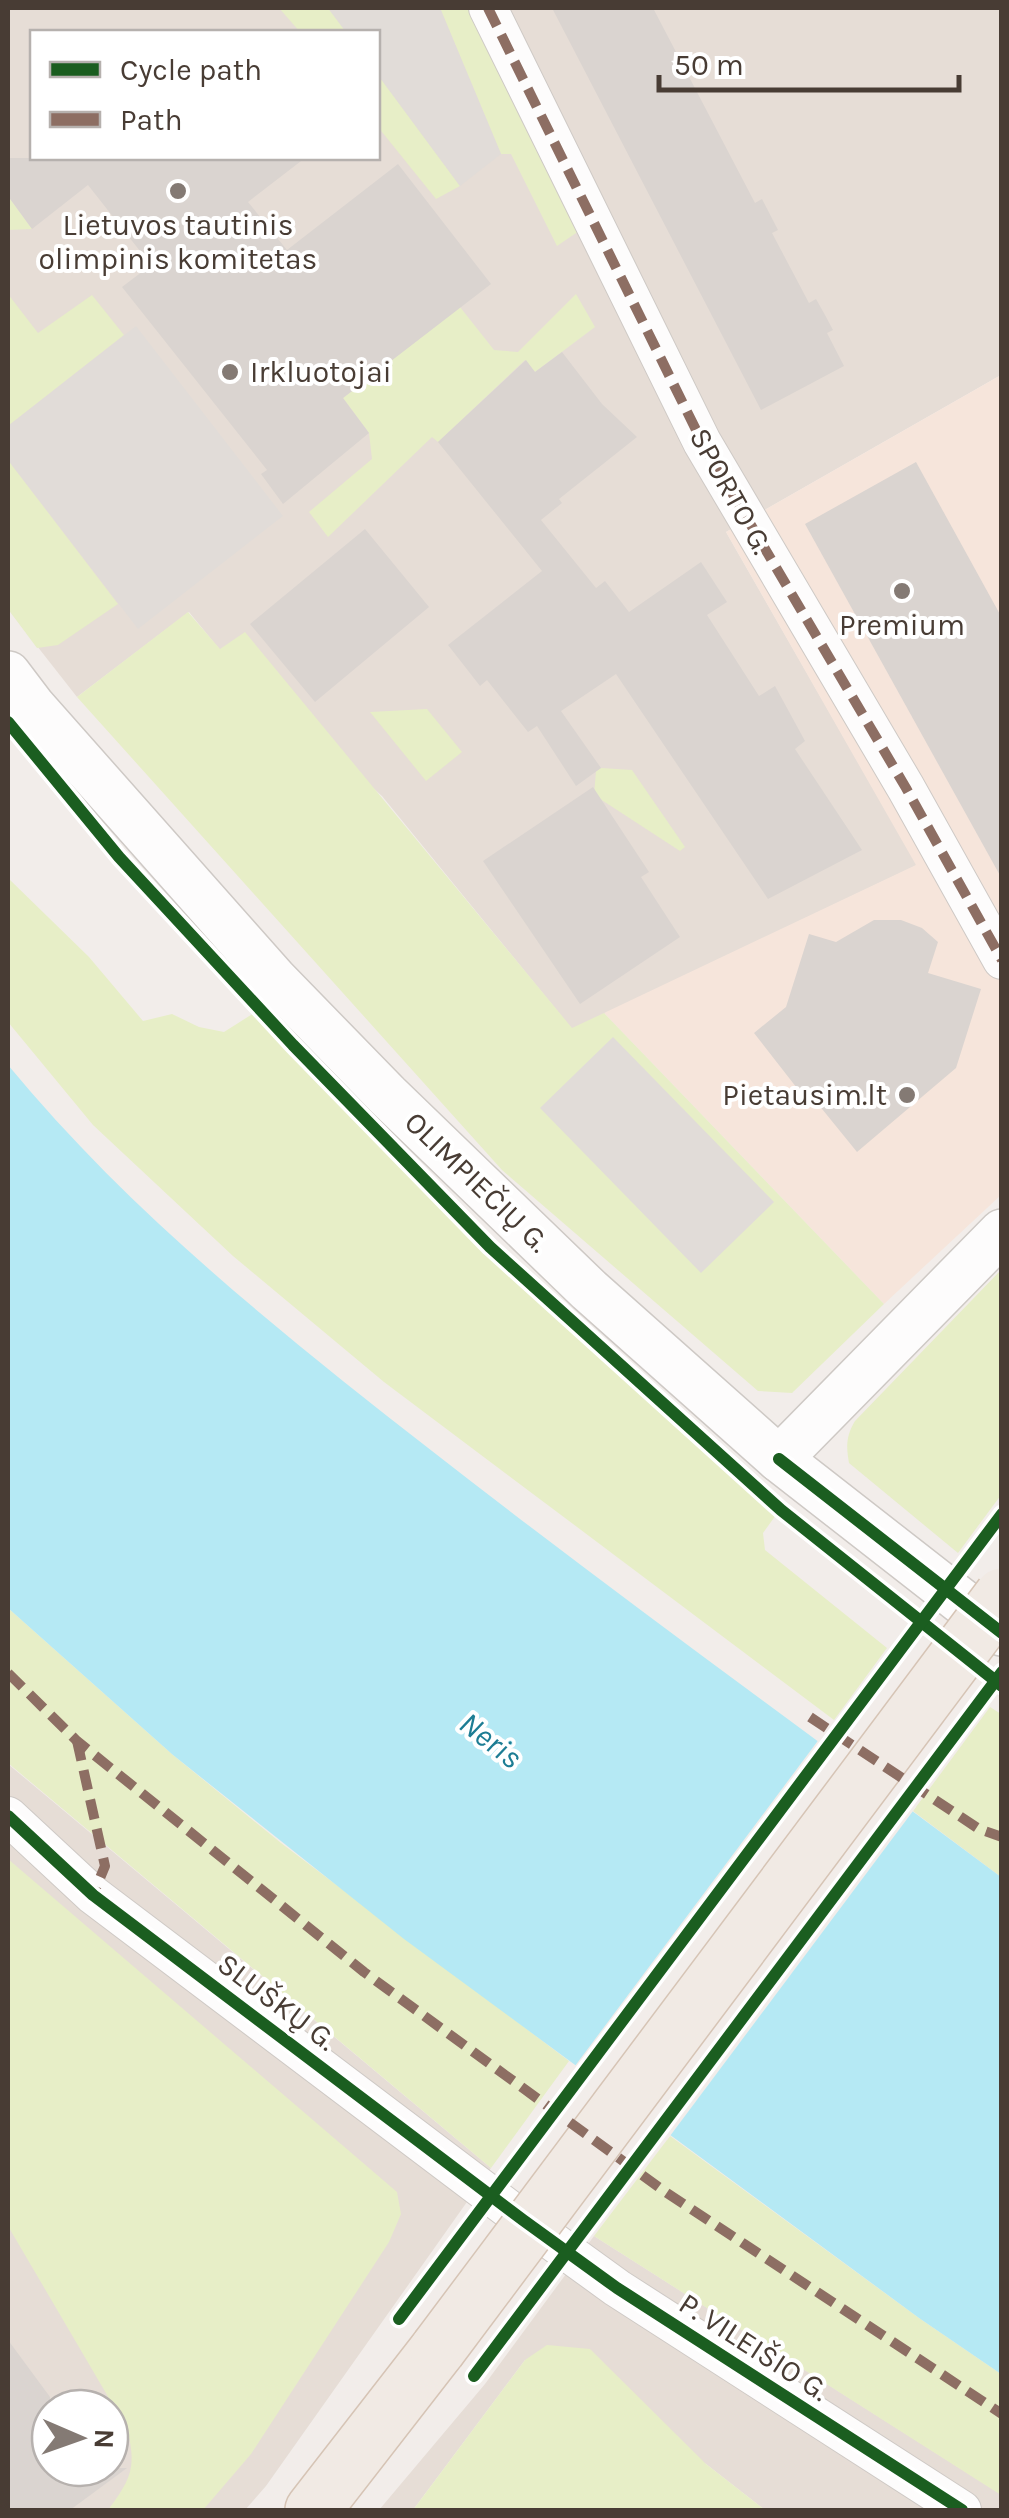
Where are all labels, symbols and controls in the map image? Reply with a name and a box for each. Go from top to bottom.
legend [30,30,380,160]
scale bar [659,30,959,92]
text: 50 m [674,47,744,83]
text: Cycle path [120,52,262,88]
text: Path [120,102,183,138]
marker: Lietuvos tautinis olimpinis komitetas [167,180,189,202]
place label: Lietuvos tautinis olimpinis komitetas [39,207,317,277]
place label: Irkluotojai [250,354,392,390]
marker: Irkluotojai [219,361,241,383]
street label: SPORTO G. [682,422,780,560]
marker: Premium [891,580,913,602]
place label: Premium [839,607,965,643]
place label: Pietausim.lt [722,1077,887,1113]
marker: Pietausim.lt [896,1084,918,1106]
street label: OLIMPIEČIŲ G. [397,1104,557,1260]
water label: Neris [452,1704,529,1776]
street label: SLUŠKŲ G. [210,1946,344,2058]
street label: P. VILEIŠIO G. [672,2285,836,2409]
north arrow [30,2388,130,2488]
text: N [88,2428,121,2449]

